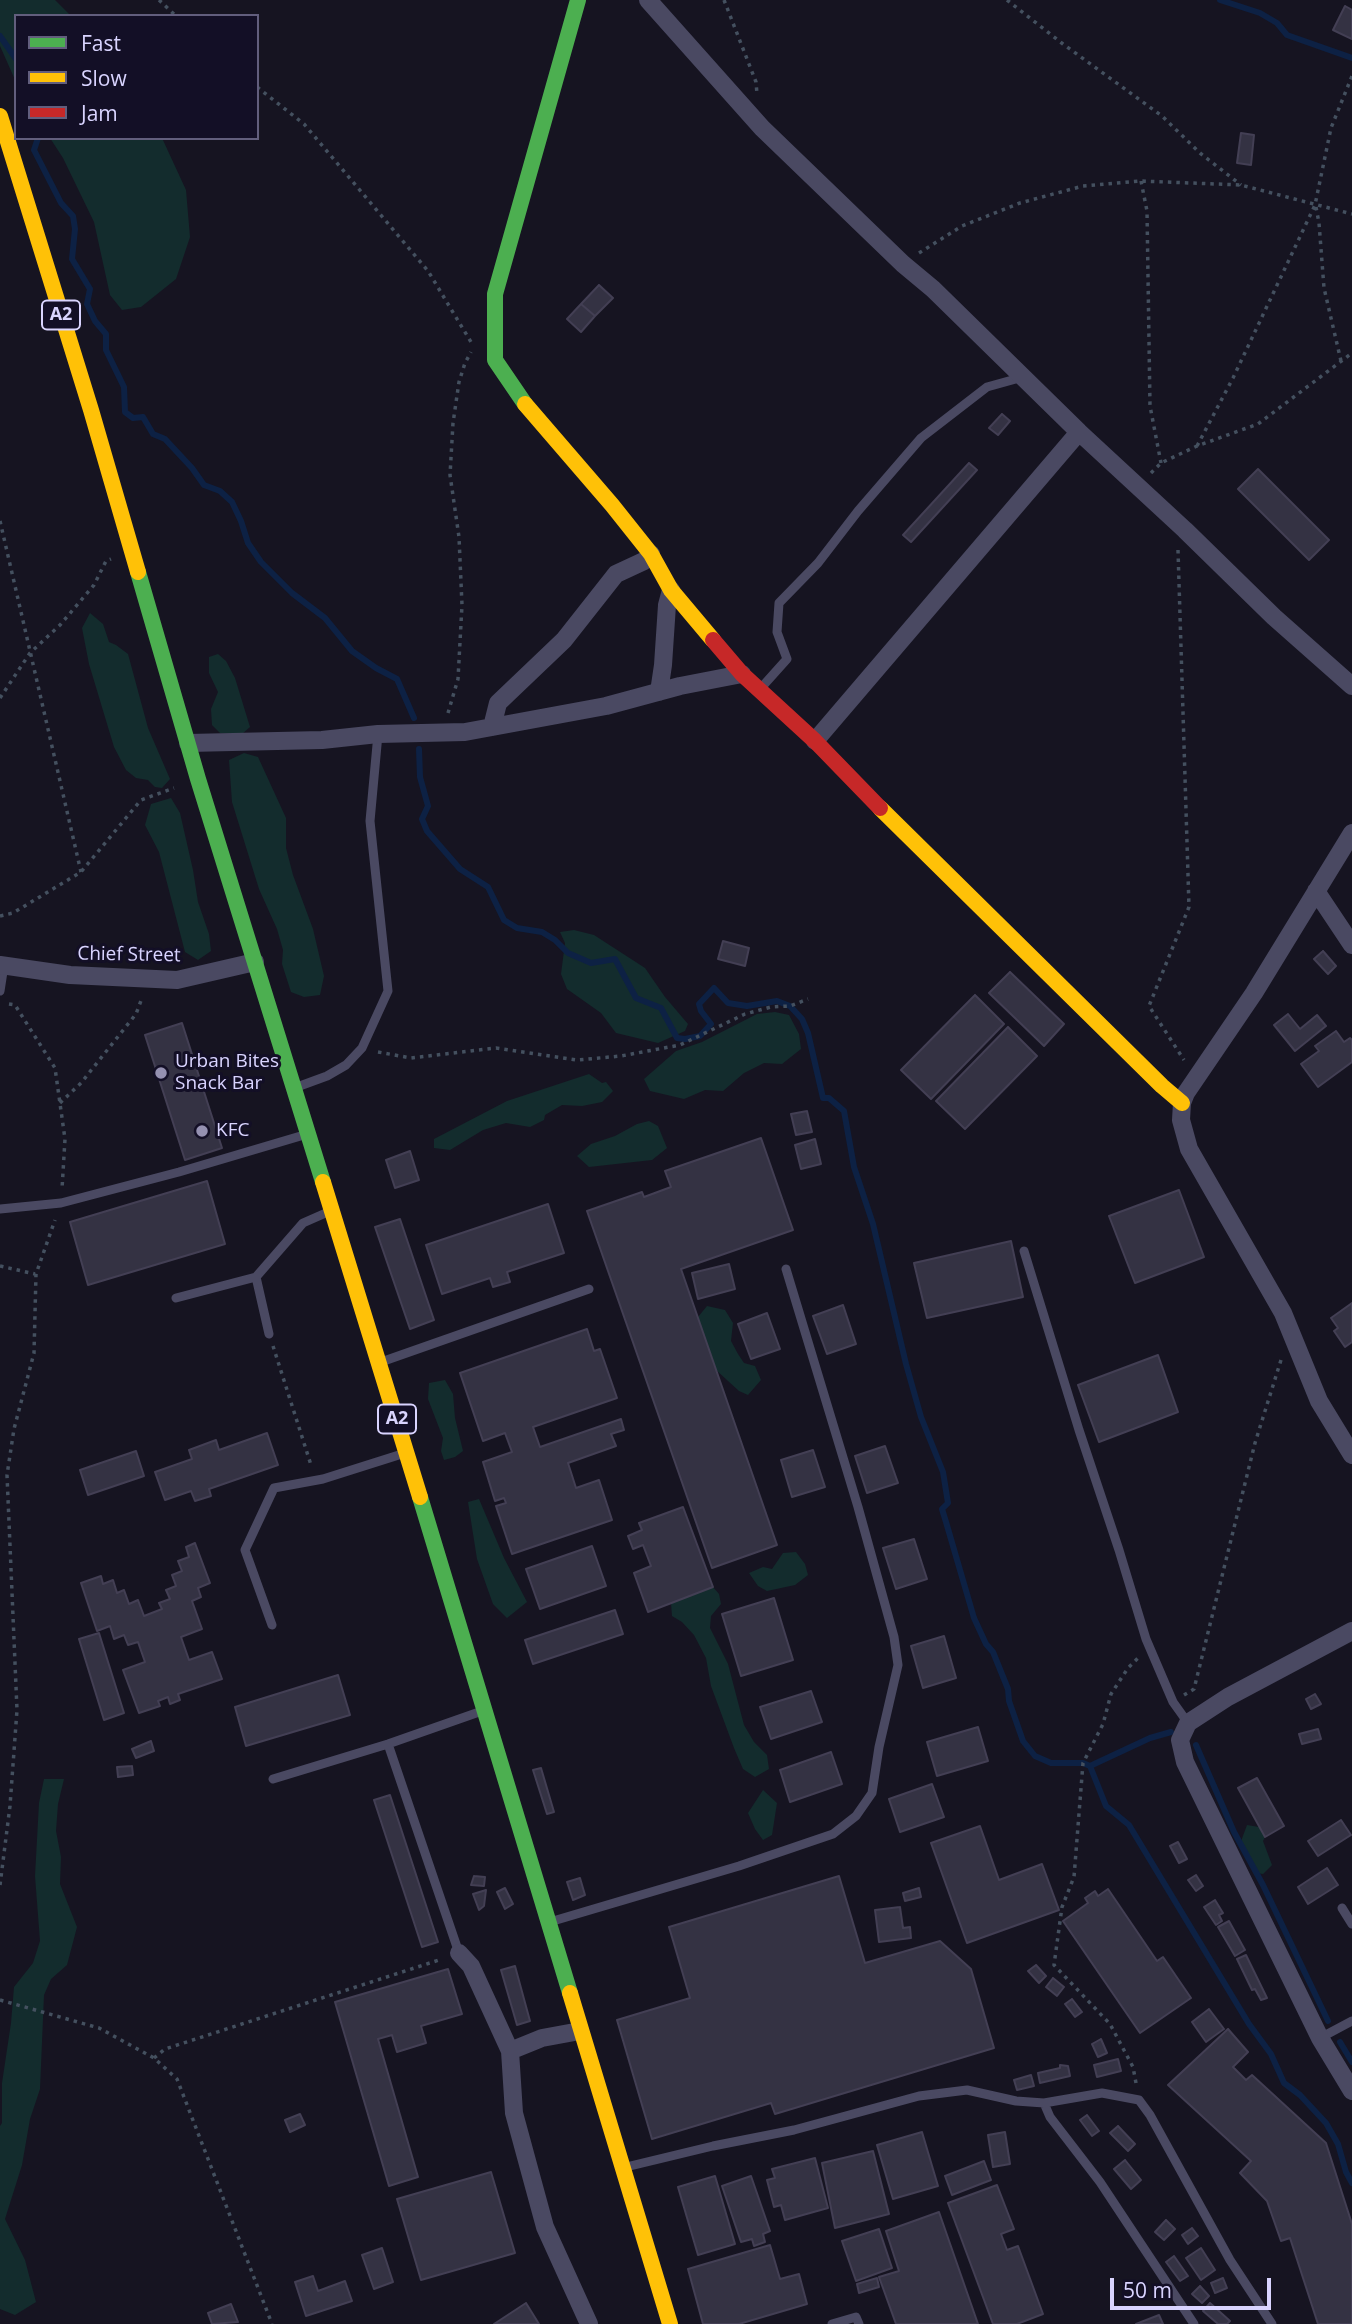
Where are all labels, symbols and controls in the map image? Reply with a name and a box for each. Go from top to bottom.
legend [14,14,259,140]
text: Fast [81,29,121,57]
text: Slow [81,64,127,92]
text: Jam [81,99,118,127]
road number: A2 [42,300,80,330]
street label: Chief Street [77,943,181,967]
place label: Urban Bites Snack Bar [175,1051,279,1095]
marker: Urban Bites Snack Bar [153,1065,169,1081]
place label: KFC [216,1120,249,1142]
marker: KFC [194,1123,210,1139]
road number: A2 [378,1404,416,1434]
scale bar [1114,2264,1275,2308]
text: 50 m [1123,2276,1172,2304]

